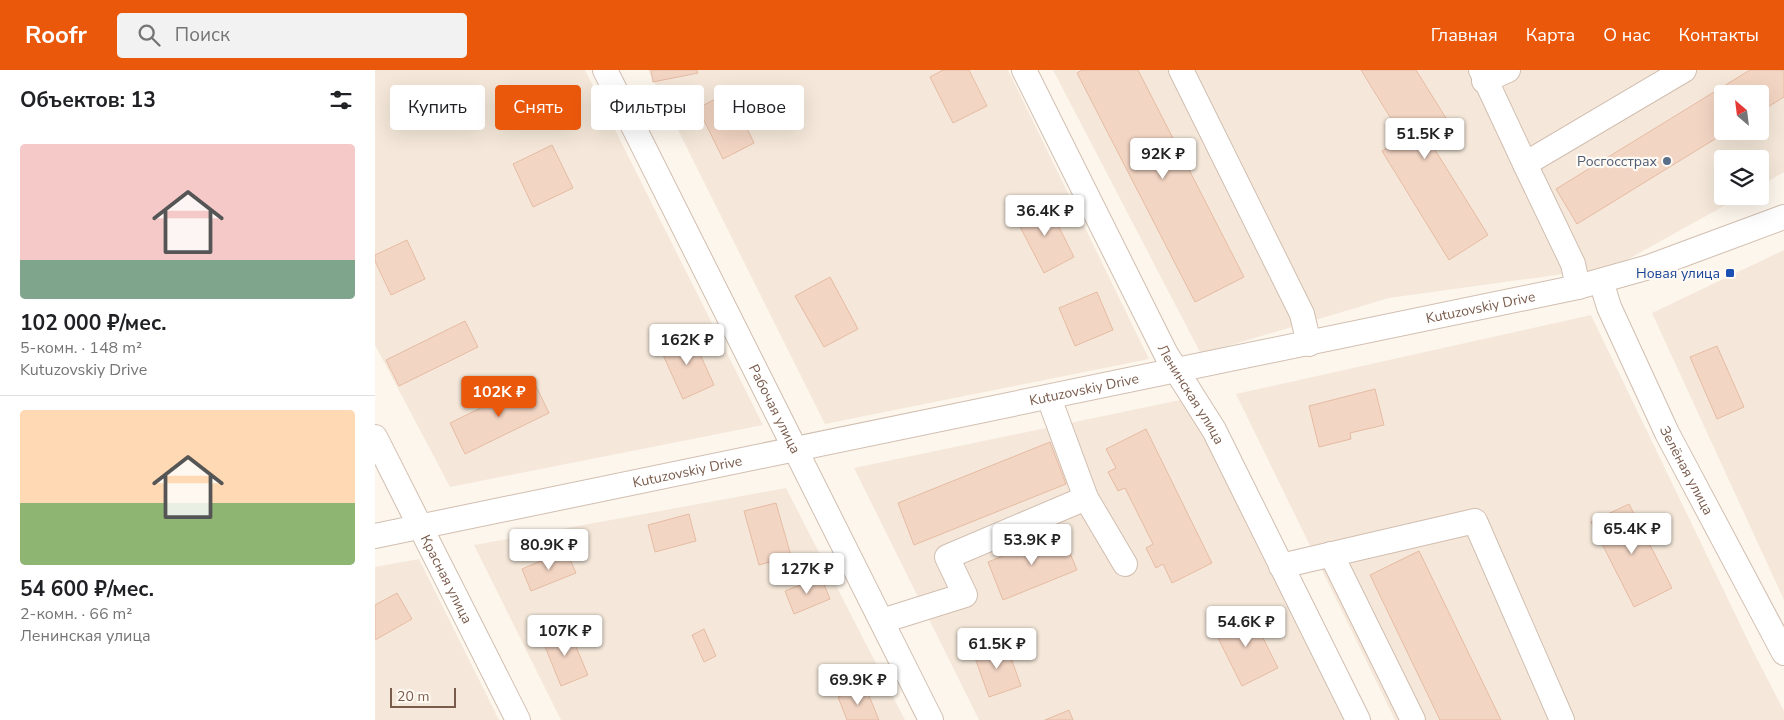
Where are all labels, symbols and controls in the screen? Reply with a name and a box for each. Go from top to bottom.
search box [117,13,467,58]
text: Roofr [25,19,87,51]
icon: search [135,21,163,49]
text: Поиск [175,22,230,48]
text: Главная [1431,23,1498,47]
text: Карта [1526,23,1575,47]
text: О нас [1603,23,1651,47]
text: Контакты [1679,23,1759,47]
chip: Купить [390,85,485,130]
chip: Снять [495,85,581,130]
chip: Фильтры [591,85,704,130]
chip: Новое [714,85,804,130]
north arrow [1714,85,1769,140]
map controls [1714,85,1769,205]
text: Объектов: 13 [20,86,156,114]
icon: filters [327,86,355,114]
pin: 51.5K ₽ [1379,118,1471,160]
text: 51.5K ₽ [1396,123,1454,145]
pin: 92K ₽ [1128,138,1198,180]
text: 92K ₽ [1141,143,1185,165]
button: layers [1714,150,1769,205]
place label: Росгосстрах [1577,152,1658,171]
marker: Росгосстрах [1661,155,1673,167]
icon: home [143,177,233,267]
pin: 36.4K ₽ [999,194,1091,237]
text: 36.4K ₽ [1016,200,1074,222]
place label: Новая улица [1636,264,1720,283]
marker: Новая улица [1724,267,1736,279]
street label: Kutuzovskiy Drive [1424,287,1537,328]
text: 102 000 ₽/мес. [20,309,167,337]
pin: 162K ₽ [646,324,728,366]
text: 162K ₽ [660,329,714,351]
text: 5-комн. · 148 m² [20,337,142,359]
street label: Ленинская улица [1153,341,1229,448]
text: Kutuzovskiy Drive [20,359,147,381]
street label: Рабочая улица [744,361,805,457]
street label: Kutuzovskiy Drive [1028,369,1141,410]
pin: 102K ₽ [458,376,540,418]
text: 102K ₽ [472,381,526,403]
street label: Зелёная улица [1655,423,1718,518]
icon: home [143,442,233,532]
street label: Kutuzovskiy Drive [631,451,744,492]
pin: 65.4K ₽ [1586,512,1678,555]
text: 65.4K ₽ [1603,518,1661,540]
pin: 53.9K ₽ [986,524,1078,566]
pin: 80.9K ₽ [503,528,595,571]
text: 53.9K ₽ [1003,529,1061,551]
street label: Красная улица [416,531,477,627]
text: 80.9K ₽ [520,534,578,556]
pin: 127K ₽ [766,552,848,595]
text: 127K ₽ [780,558,834,580]
text: 54 600 ₽/мес. [20,575,154,603]
text: 2-комн. · 66 m² [20,603,132,625]
pin: 54.6K ₽ [1200,606,1292,648]
text: 54.6K ₽ [1217,611,1275,633]
pin: 107K ₽ [524,614,606,657]
text: 107K ₽ [538,620,592,642]
text: Ленинская улица [20,625,151,647]
pin: 61.5K ₽ [951,628,1043,670]
text: 61.5K ₽ [968,633,1026,655]
pin: 69.9K ₽ [812,664,904,706]
text: 69.9K ₽ [829,669,887,691]
scale bar [390,685,456,708]
text: 20 m [397,687,429,706]

